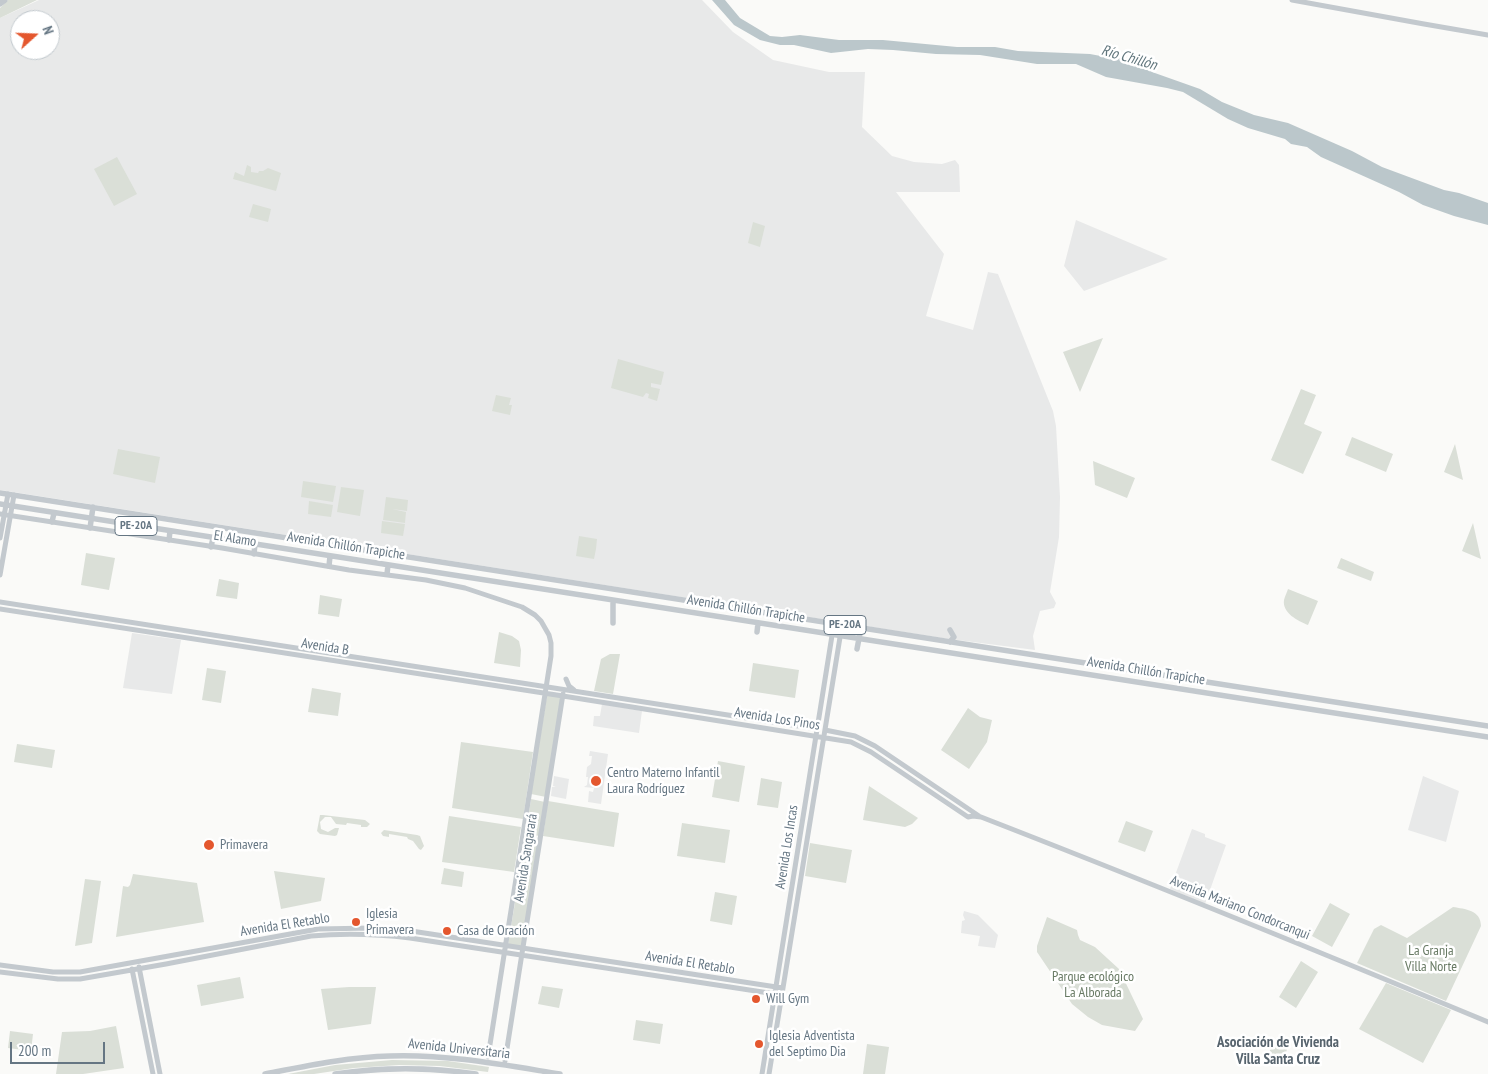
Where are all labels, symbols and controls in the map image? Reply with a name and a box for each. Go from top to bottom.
north arrow [10,10,60,60]
text: N [38,24,58,37]
water label: Río Chillón [1099,42,1159,74]
road number: PE-20A [115,516,157,536]
street label: El Alamo [213,527,257,551]
street label: Avenida Chillón Trapiche [286,528,406,564]
street label: Avenida Chillón Trapiche [686,591,806,627]
road number: PE-20A [824,616,866,634]
street label: Avenida B [300,635,350,659]
street label: Avenida Chillón Trapiche [1086,653,1206,689]
street label: Avenida Los Pinos [733,704,821,734]
place label: Centro Materno Infantil Laura Rodríguez [607,765,720,798]
marker: Centro Materno Infantil Laura Rodríguez [589,774,603,788]
street label: Avenida Los Incas [772,804,802,890]
street label: Avenida Sangarará [511,812,541,904]
place label: Primavera [220,837,268,853]
marker: Primavera [202,838,216,852]
street label: Avenida Mariano Condorcanqui [1168,872,1312,944]
place label: Iglesia Primavera [366,906,414,939]
street label: Avenida El Retablo [239,910,331,940]
marker: Iglesia Primavera [350,916,362,928]
place label: Casa de Oración [457,923,534,939]
marker: Casa de Oración [441,925,453,937]
park label: La Granja Villa Norte [1405,943,1457,976]
street label: Avenida El Retablo [644,948,736,978]
park label: Parque ecológico La Alborada [1052,969,1134,1002]
place label: Will Gym [766,991,809,1007]
marker: Will Gym [750,993,762,1005]
place label: Iglesia Adventista del Septimo Dia [769,1028,855,1060]
scale bar [12,1032,108,1064]
district label: Asociación de Vivienda Villa Santa Cruz [1217,1034,1339,1069]
street label: Avenida Universitaria [407,1035,511,1063]
marker: Iglesia Adventista del Septimo Dia [753,1038,765,1050]
text: 200 m [18,1041,51,1060]

